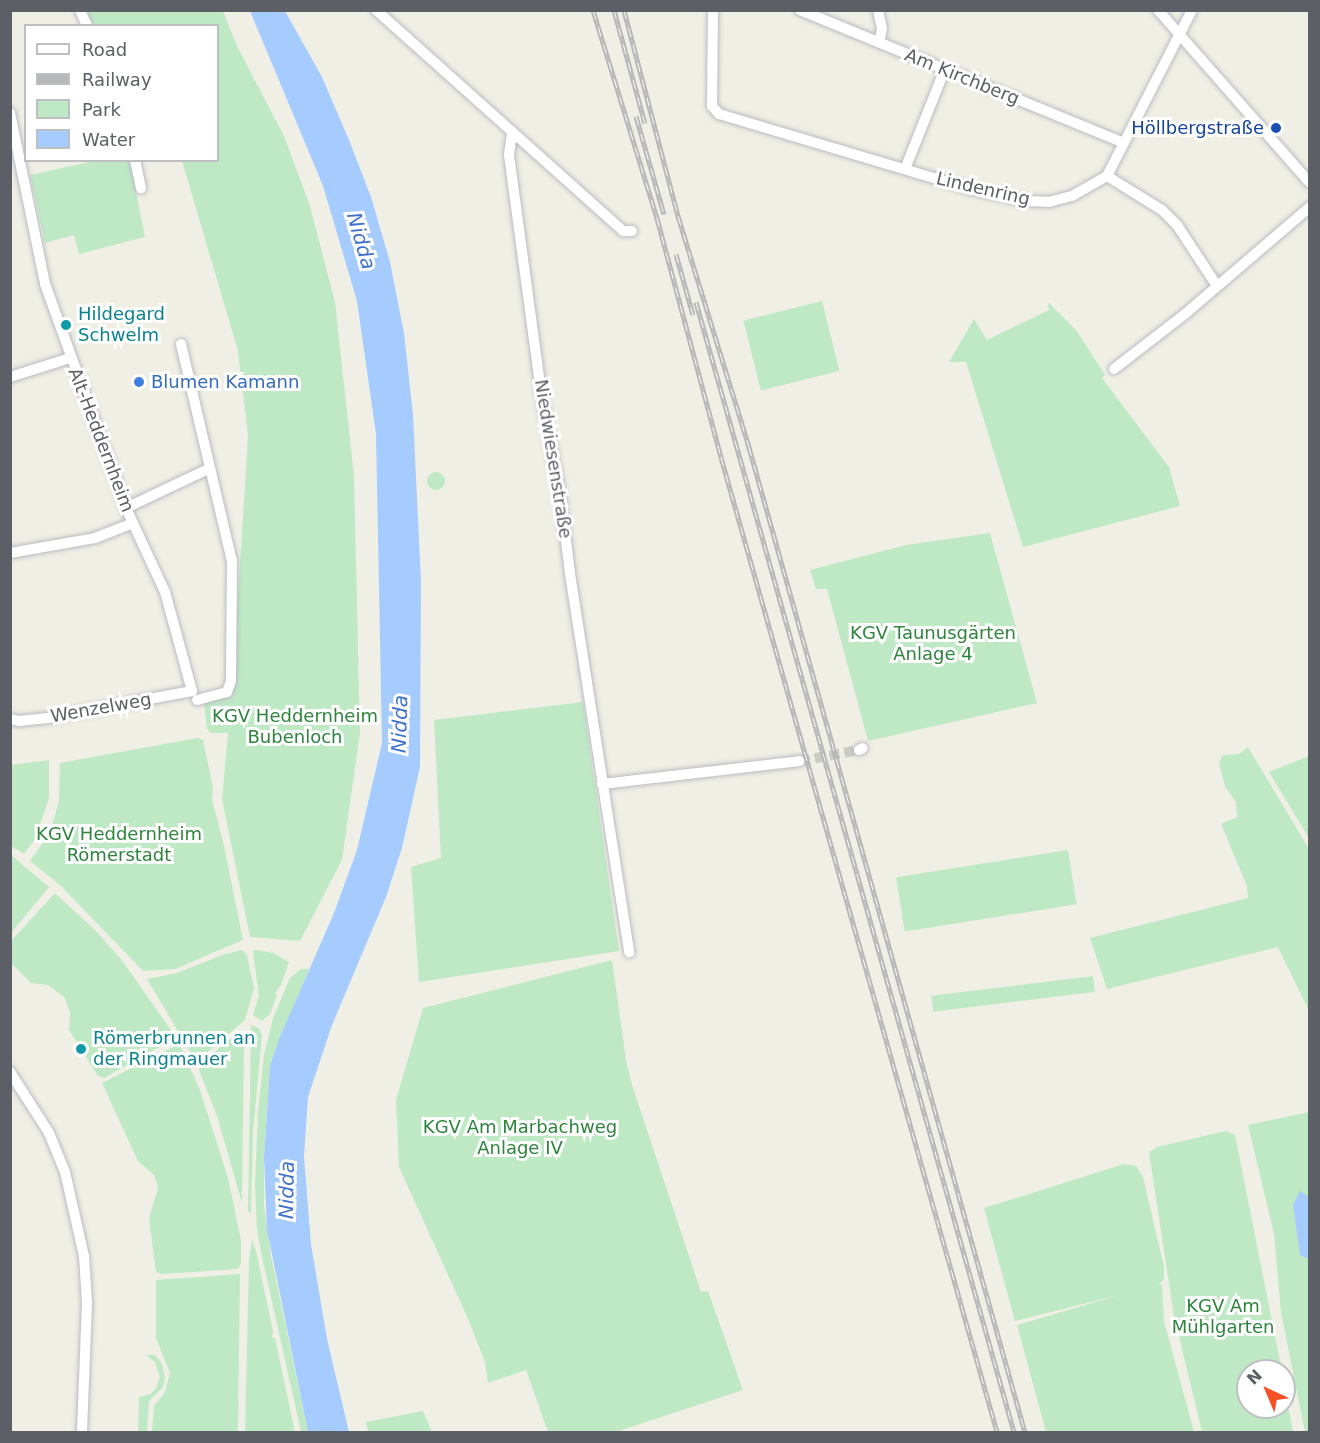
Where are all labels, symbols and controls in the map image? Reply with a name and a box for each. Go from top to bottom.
legend [24,24,219,162]
text: Road [82,39,127,60]
street label: Am Kirchberg [902,44,1022,110]
text: Railway [82,69,152,90]
text: Park [82,99,121,120]
place label: Höllbergstraße [1131,117,1264,139]
marker: Höllbergstraße [1269,121,1283,135]
text: Water [82,129,135,150]
street label: Lindenring [934,168,1032,210]
water label: Nidda [341,210,381,272]
place label: Hildegard Schwelm [78,304,165,346]
marker: Hildegard Schwelm [59,318,73,332]
street label: Alt-Heddernheim [64,365,138,515]
place label: Blumen Kamann [151,371,299,393]
marker: Blumen Kamann [132,375,146,389]
street label: Niedwiesenstraße [530,378,576,540]
park label: KGV Taunusgärten Anlage 4 [850,623,1016,666]
street label: Wenzelweg [49,689,153,727]
water label: Nidda [387,695,413,753]
park label: KGV Heddernheim Bubenloch [212,706,378,748]
park label: KGV Heddernheim Römerstadt [36,824,202,866]
place label: Römerbrunnen an der Ringmauer [93,1028,255,1070]
marker: Römerbrunnen an der Ringmauer [74,1042,88,1056]
park label: KGV Am Marbachweg Anlage IV [423,1117,617,1160]
water label: Nidda [274,1161,300,1219]
park label: KGV Am Mühlgarten [1172,1296,1274,1338]
north arrow [1236,1359,1296,1419]
text: N [1243,1366,1266,1389]

